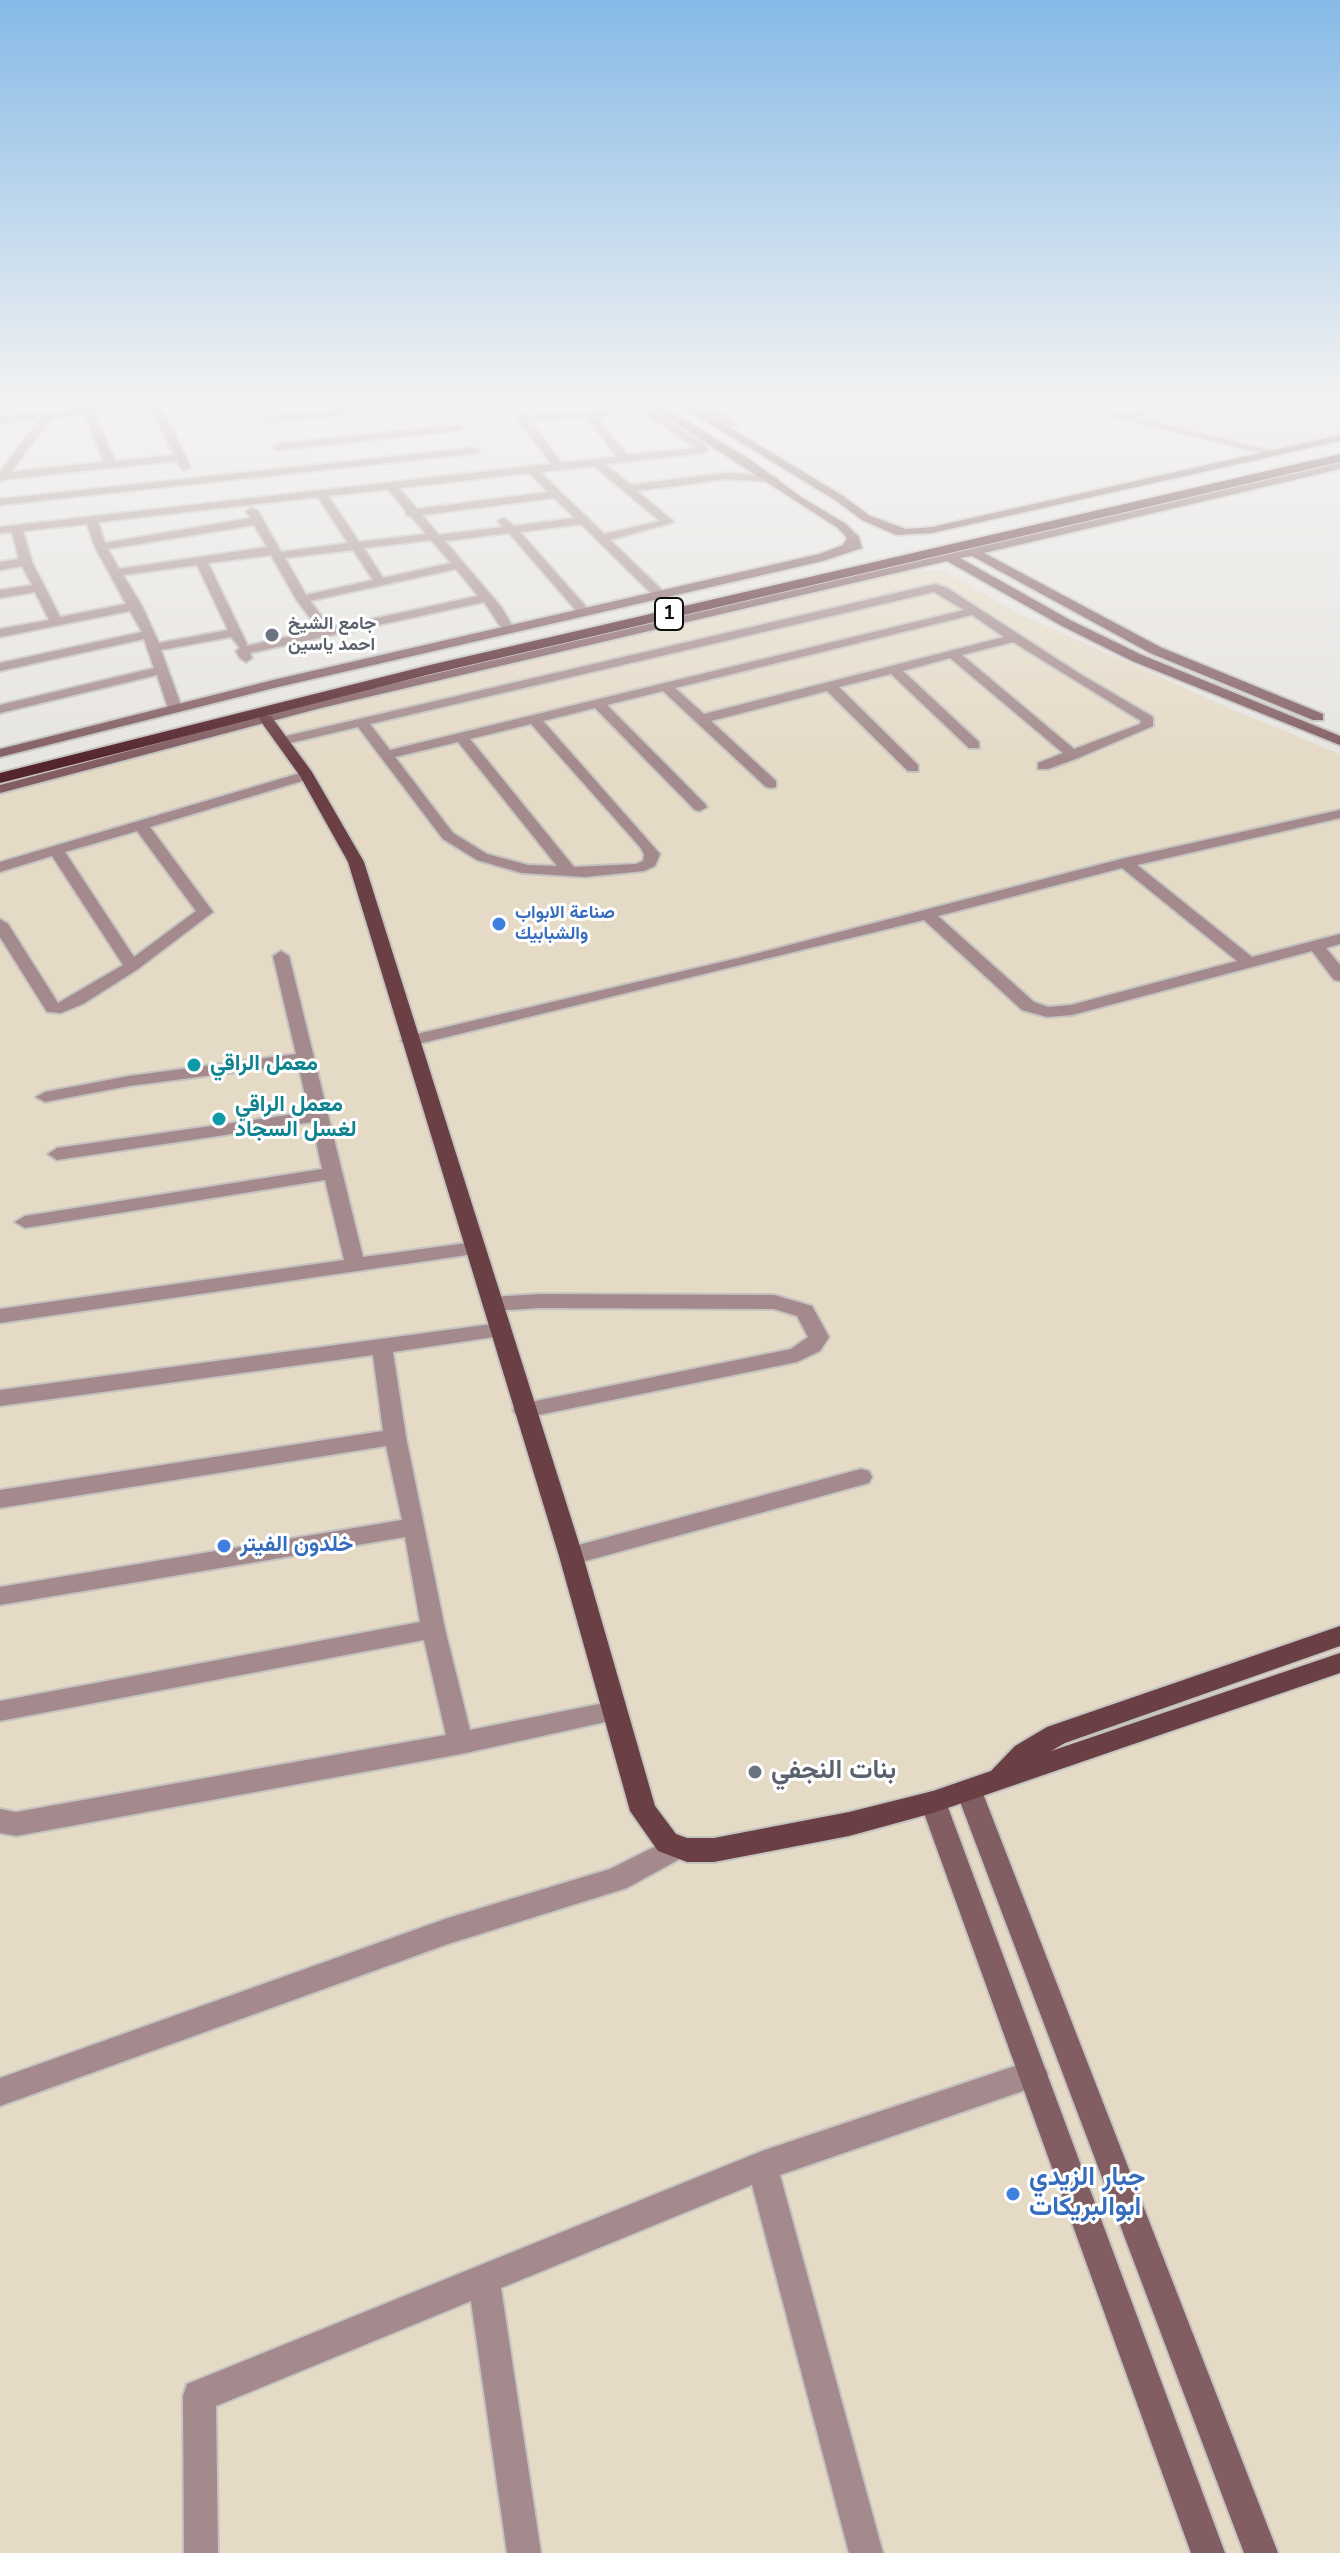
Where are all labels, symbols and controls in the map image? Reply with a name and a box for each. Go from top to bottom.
road number: 1 [655,598,683,630]
place label: جامع الشيخ احمد ياسين [288,614,376,656]
marker: جامع الشيخ احمد ياسين [263,626,281,644]
place label: صناعة الابواب والشبابيك [515,903,615,946]
marker: صناعة الابواب والشبابيك [490,915,508,933]
place label: معمل الراقي [210,1052,318,1078]
marker: معمل الراقي [185,1056,203,1074]
place label: معمل الراقي لغسل السجاد [235,1093,357,1144]
marker: معمل الراقي لغسل السجاد [210,1110,228,1128]
place label: خلدون الفيتر [240,1533,353,1559]
marker: خلدون الفيتر [215,1537,233,1555]
place label: بنات النجفي [771,1756,896,1788]
marker: بنات النجفي [746,1763,764,1781]
place label: جبار الزيدي ابوالبريكات [1029,2163,1145,2224]
marker: جبار الزيدي ابوالبريكات [1004,2185,1022,2203]

